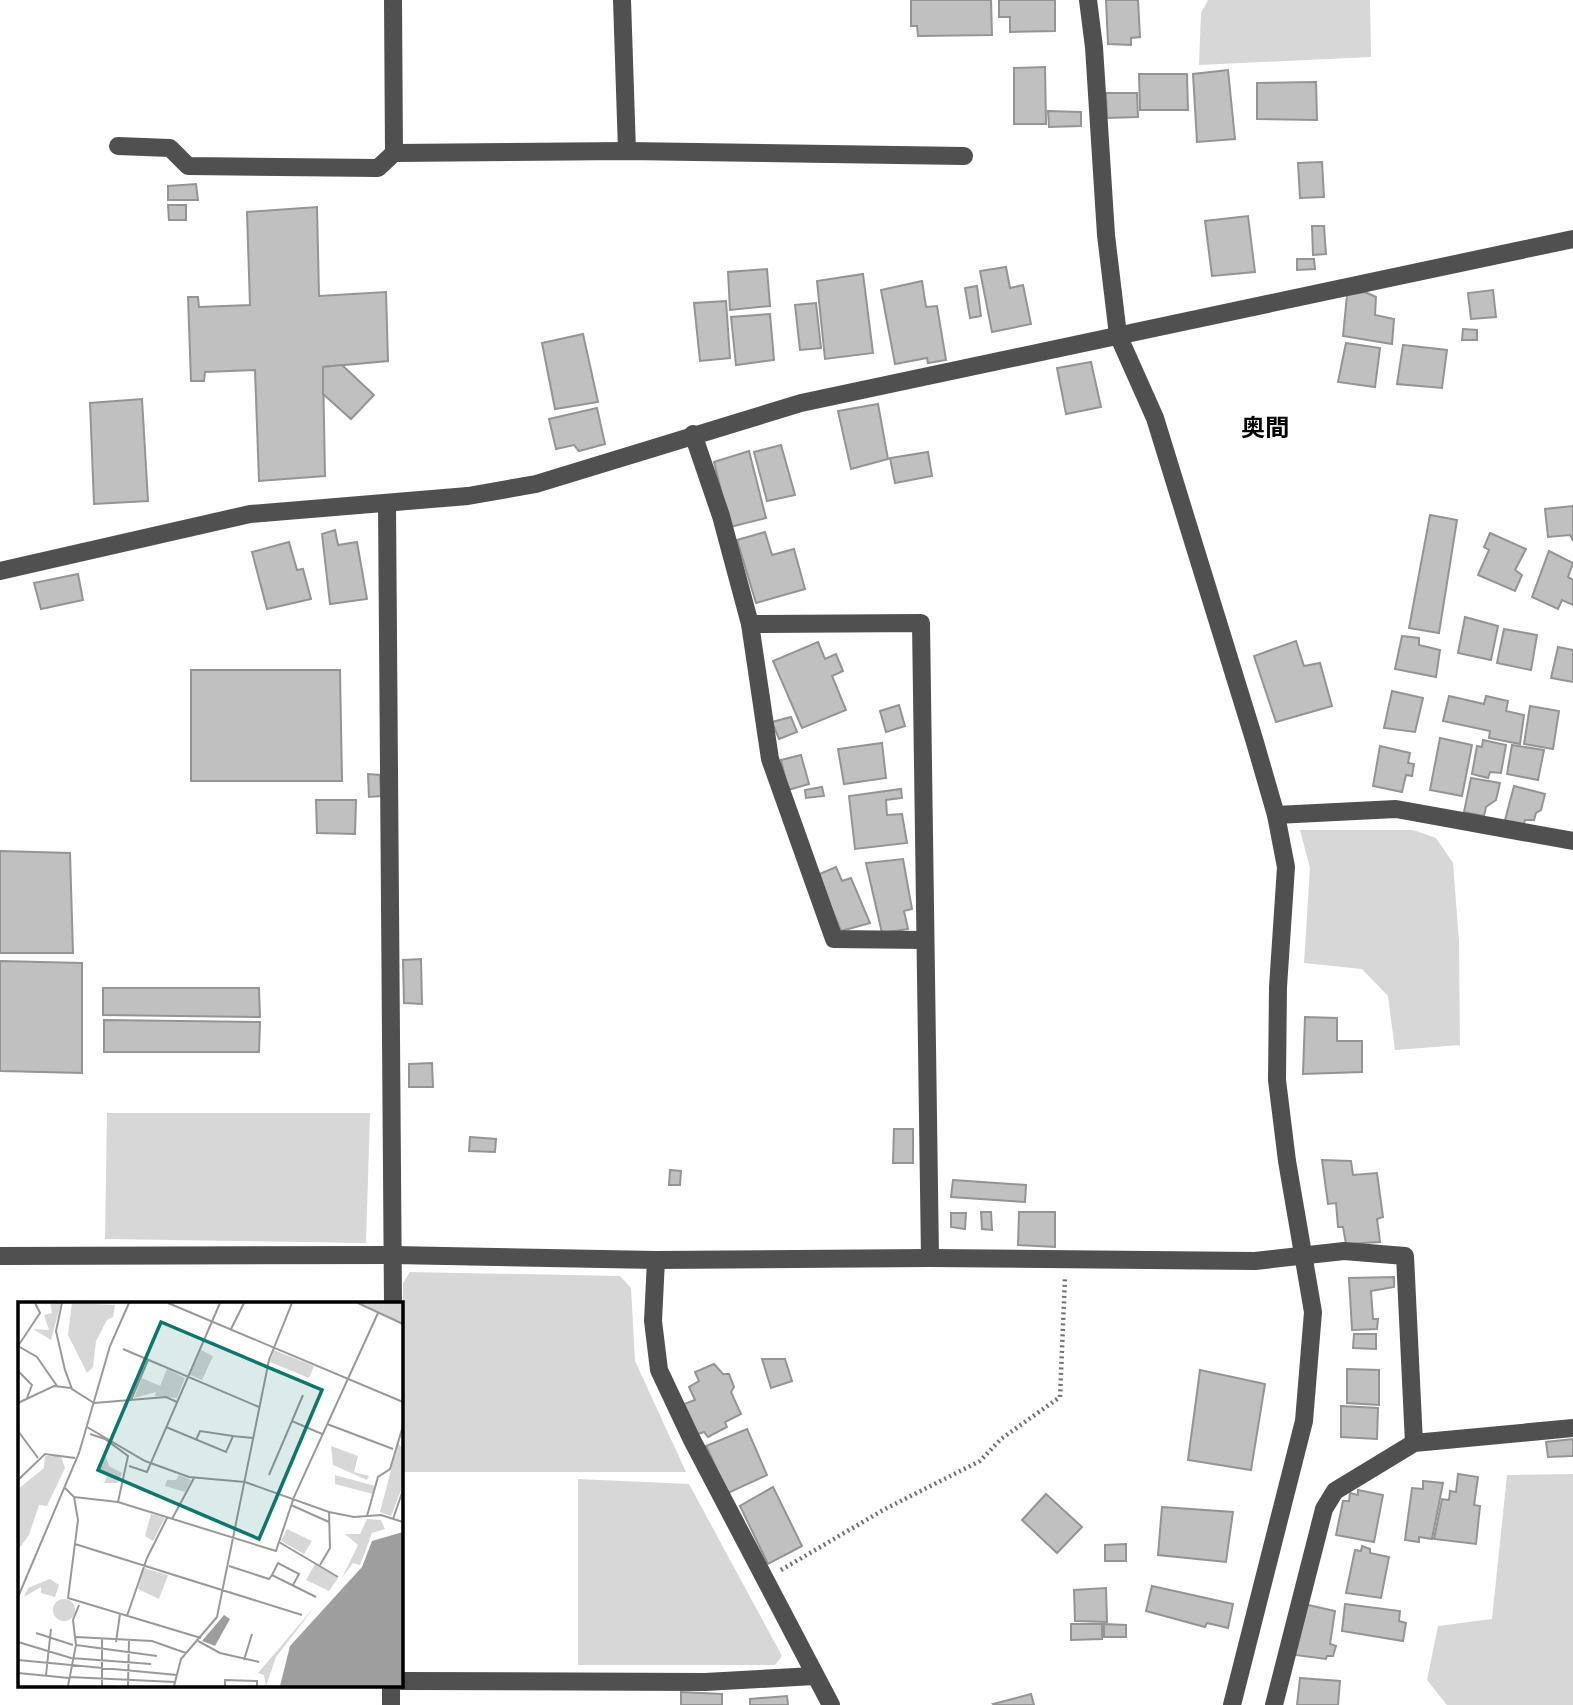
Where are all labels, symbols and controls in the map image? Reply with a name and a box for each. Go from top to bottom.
district label: 奥間 [1241,412,1289,441]
inset map [18,1302,402,1688]

